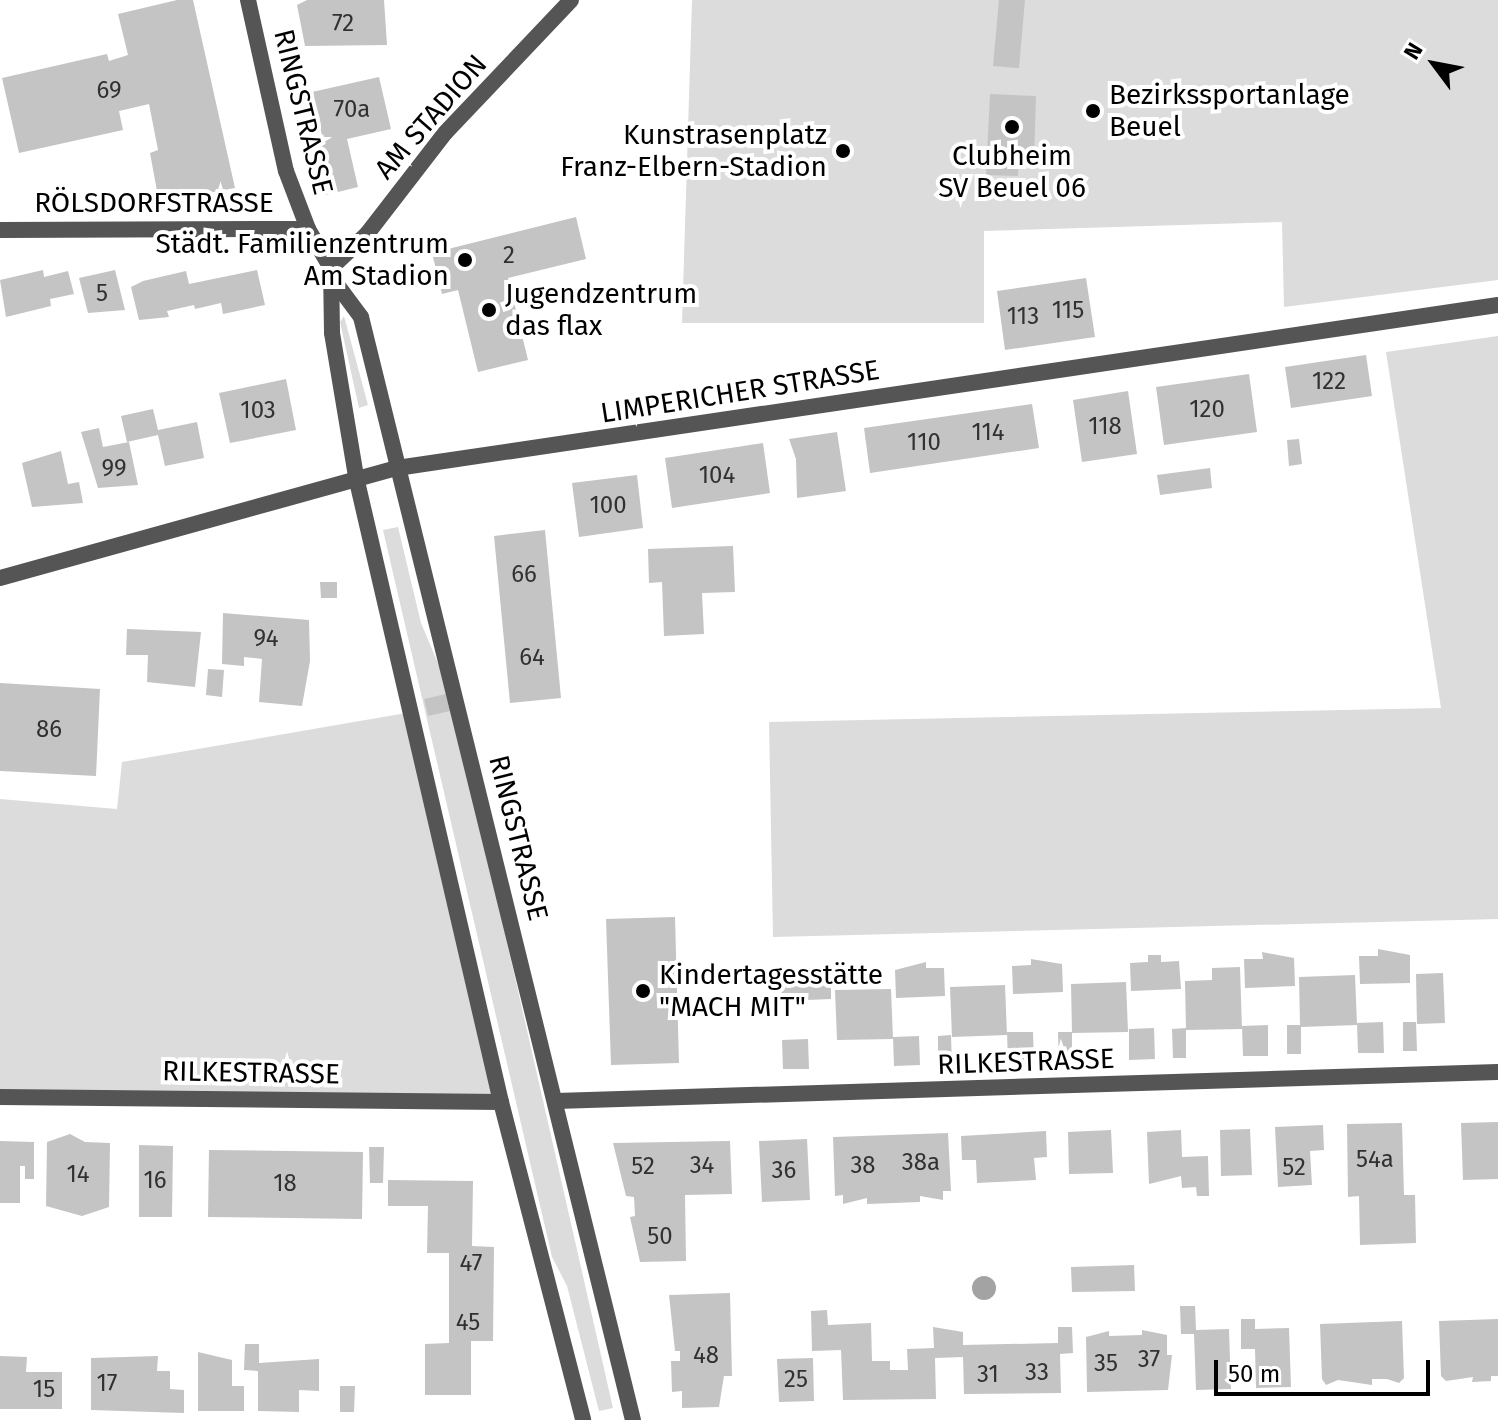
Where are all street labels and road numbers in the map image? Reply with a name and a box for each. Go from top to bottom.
street label: RINGSTRASSE [266,26,340,198]
street label: AM STADION [368,48,494,186]
street label: RÖLSDORFSTRASSE [34,186,274,220]
street label: LIMPERICHER STRASSE [598,353,882,431]
street label: RINGSTRASSE [481,752,555,924]
street label: RILKESTRASSE [937,1042,1115,1082]
street label: RILKESTRASSE [162,1055,340,1091]

